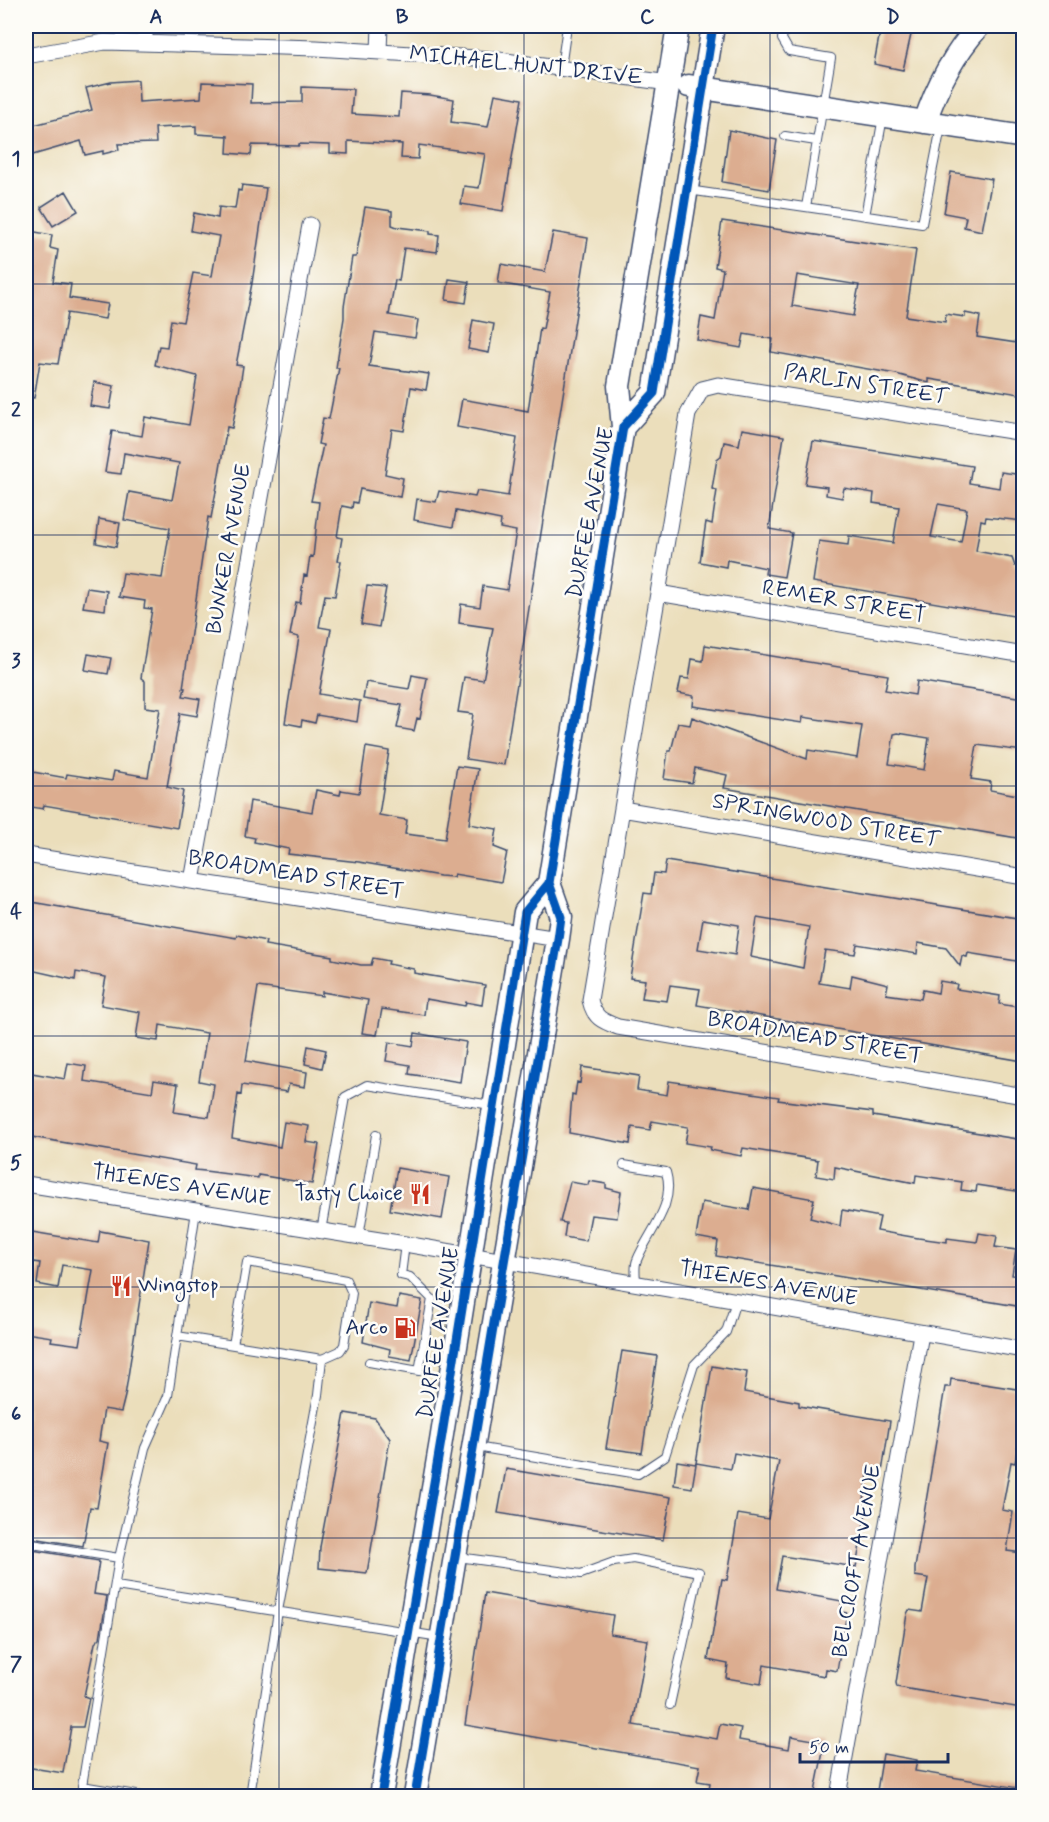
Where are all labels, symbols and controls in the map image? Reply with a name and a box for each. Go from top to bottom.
text: A [149,4,163,31]
text: B [396,4,409,31]
text: C [640,4,655,31]
text: D [886,4,900,31]
street label: MICHAEL HUNT DRIVE [408,40,644,92]
text: 1 [12,146,20,173]
street label: PARLIN STREET [782,358,951,412]
text: 2 [11,397,21,424]
street label: DURFEE AVENUE [561,425,621,601]
street label: BUNKER AVENUE [200,461,258,636]
street label: REMER STREET [760,574,928,630]
text: 3 [11,648,21,675]
street label: SPRINGWOOD STREET [710,787,943,855]
street label: BROADMEAD STREET [186,844,406,906]
text: 4 [10,899,22,926]
street label: BROADMEAD STREET [705,1005,925,1071]
text: 5 [10,1150,22,1177]
street label: THIENES AVENUE [90,1158,272,1214]
place label: Tasty Choice [295,1180,403,1208]
restaurant icon: Tasty Choice [408,1182,432,1206]
street label: DURFEE AVENUE [412,1245,466,1421]
street label: THIENES AVENUE [677,1255,859,1313]
place label: Wingstop [138,1272,219,1303]
restaurant icon: Wingstop [109,1274,133,1298]
place label: Arco [345,1314,388,1342]
fuel station icon: Arco [393,1316,417,1340]
text: 6 [11,1401,21,1428]
street label: BELCROFT AVENUE [826,1462,888,1660]
text: 7 [10,1651,22,1678]
scale bar [800,1726,948,1764]
text: 50 m [809,1736,849,1760]

